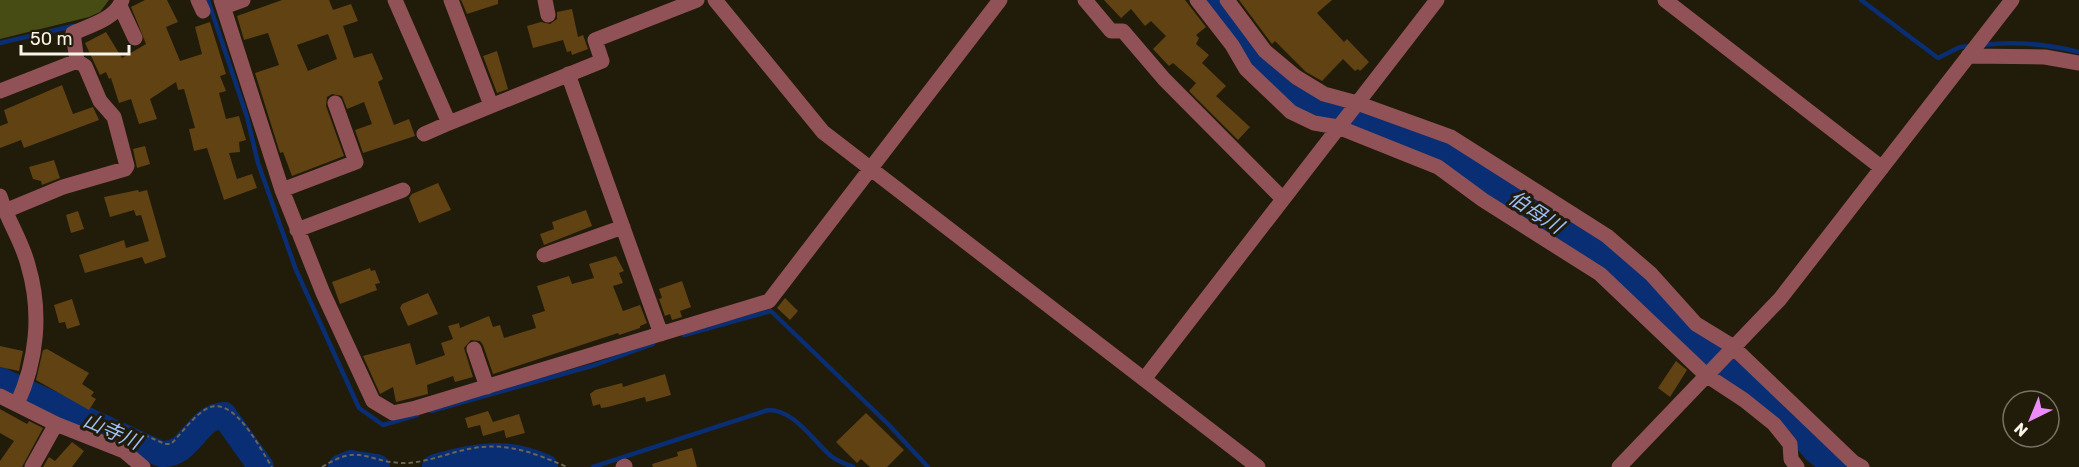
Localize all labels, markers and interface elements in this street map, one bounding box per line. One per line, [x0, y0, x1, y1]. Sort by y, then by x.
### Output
scale bar [21, 18, 129, 56]
text: 50 m [30, 28, 73, 50]
water label: 伯母川 [1504, 186, 1569, 239]
north arrow [2001, 389, 2061, 449]
water label: 山寺川 [80, 408, 146, 455]
text: N [2010, 419, 2032, 440]

